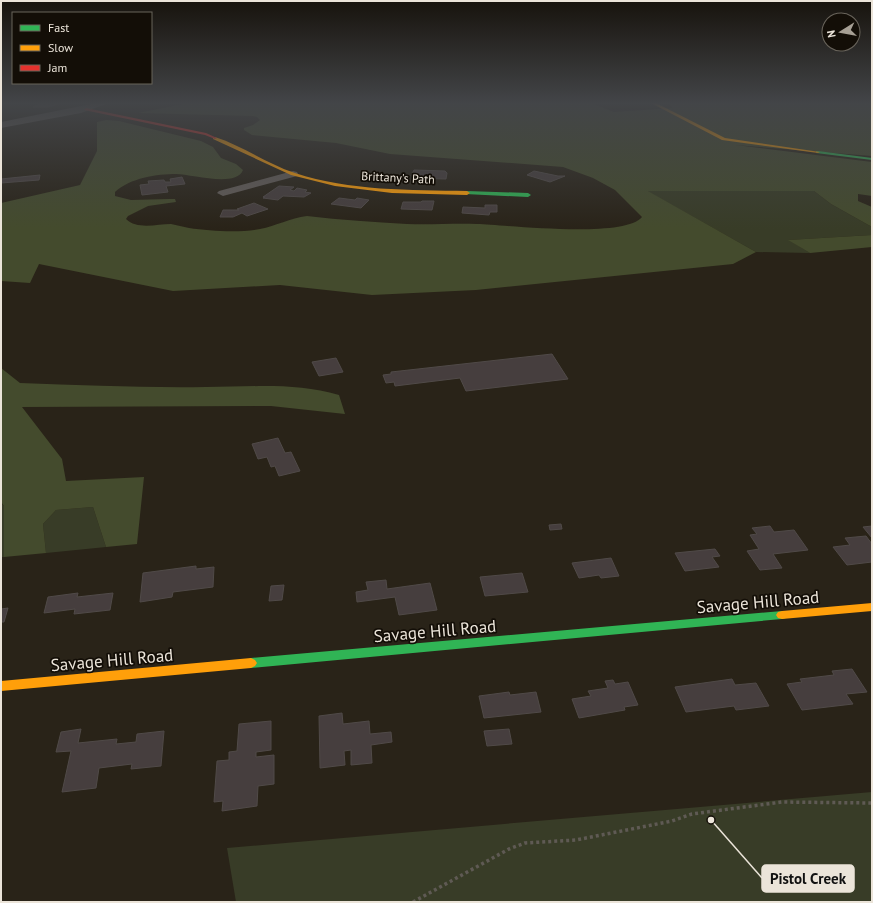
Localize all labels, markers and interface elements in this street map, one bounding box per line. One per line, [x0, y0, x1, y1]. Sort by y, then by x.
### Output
legend [12, 12, 152, 84]
north arrow [821, 12, 861, 52]
text: Fast [48, 20, 69, 35]
text: N [824, 29, 839, 39]
text: Slow [48, 40, 73, 55]
text: Jam [47, 60, 67, 75]
street label: Brittany's Path [361, 168, 435, 187]
street label: Savage Hill Road [696, 586, 820, 618]
street label: Savage Hill Road [373, 615, 497, 647]
street label: Savage Hill Road [50, 644, 174, 676]
callout: Pistol Creek [762, 865, 854, 892]
text: Pistol Creek [770, 869, 847, 888]

